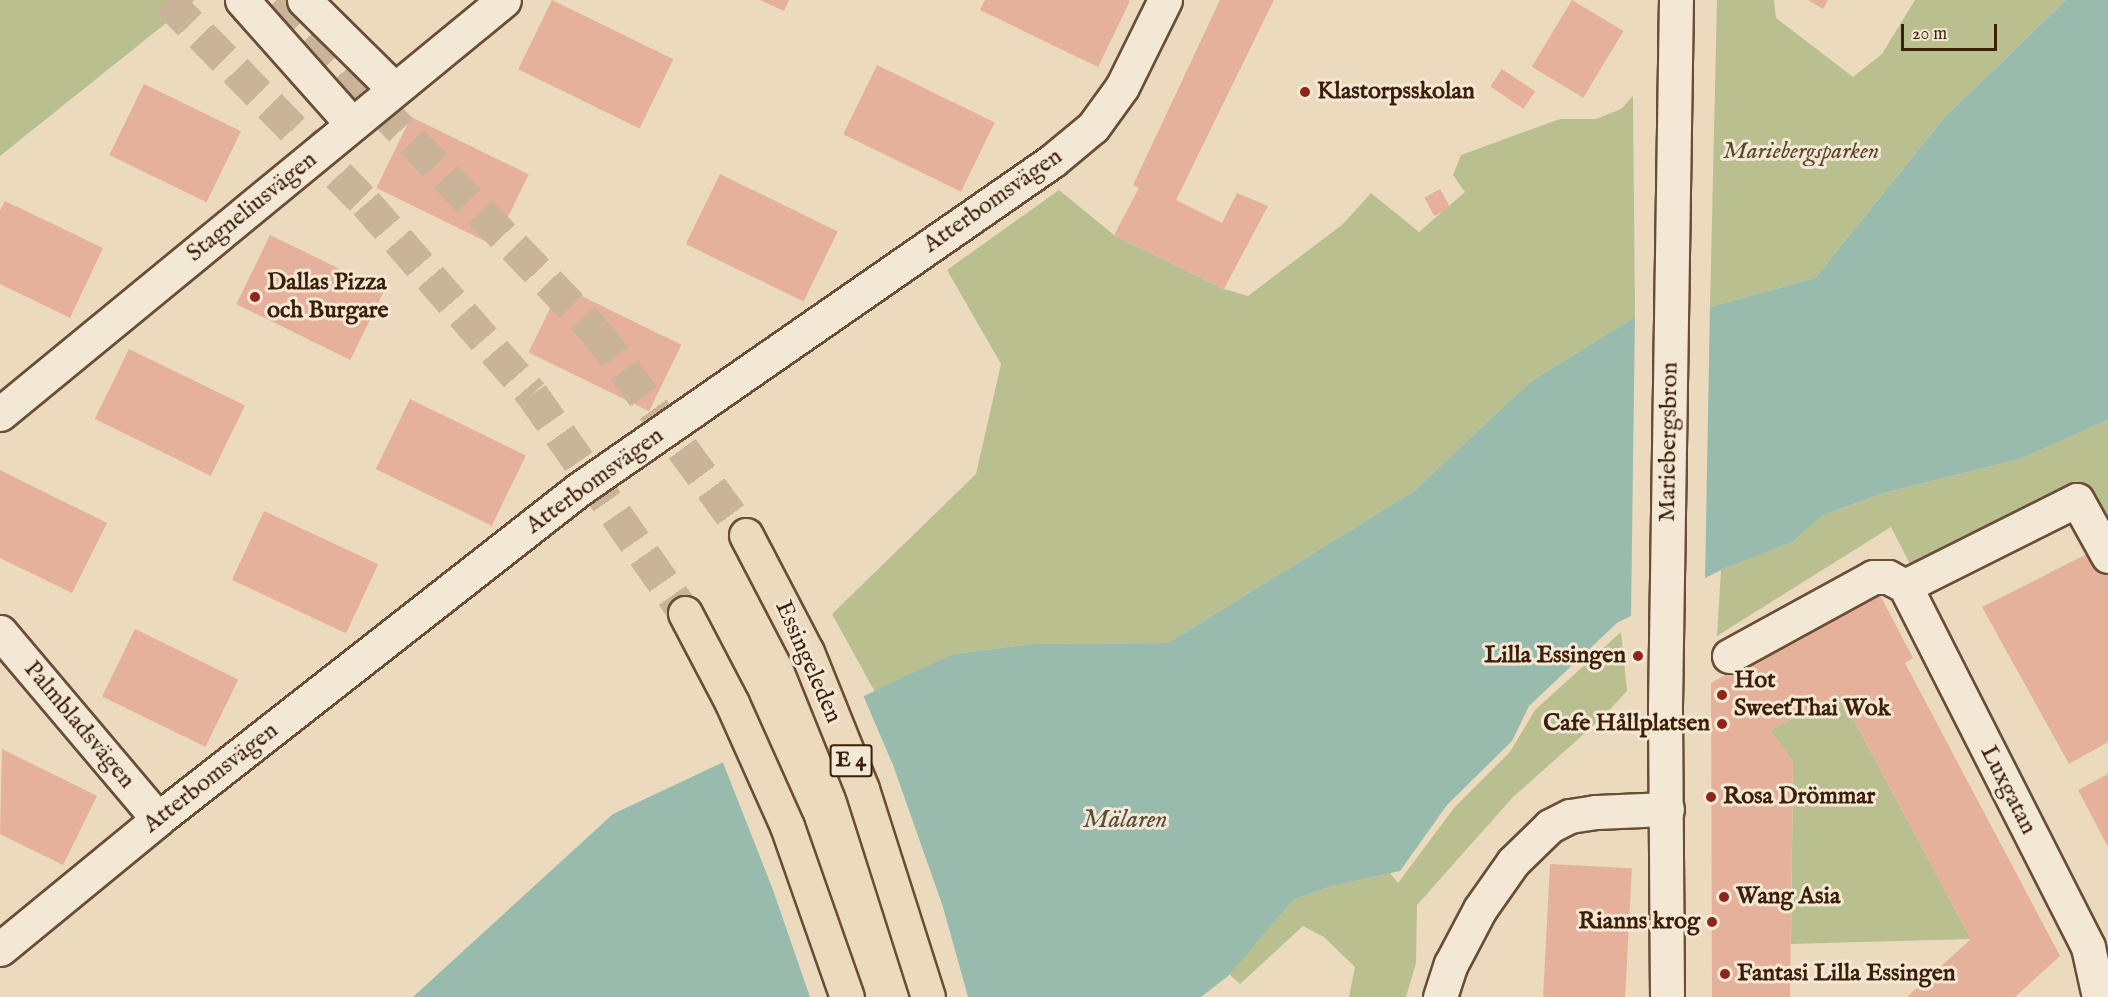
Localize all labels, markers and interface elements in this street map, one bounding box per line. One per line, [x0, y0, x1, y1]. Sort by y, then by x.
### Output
scale bar [1904, 12, 2000, 50]
text: 20 m [1912, 23, 1947, 46]
place label: Klastorpsskolan [1317, 78, 1475, 106]
marker: Klastorpsskolan [1298, 85, 1312, 99]
park label: Mariebergsparken [1723, 138, 1879, 166]
street label: Atterbomsvägen [918, 142, 1068, 260]
street label: Stagneliusvägen [181, 146, 323, 268]
place label: Dallas Pizza och Burgare [267, 269, 389, 325]
marker: Dallas Pizza och Burgare [248, 290, 262, 304]
street label: Mariebergsbron [1653, 362, 1685, 522]
street label: Atterbomsvägen [521, 421, 669, 541]
street label: Essingeleden [768, 596, 848, 728]
place label: Lilla Essingen [1484, 642, 1626, 670]
marker: Lilla Essingen [1631, 649, 1645, 663]
street label: Palmbladsvägen [17, 655, 141, 795]
place label: Hot SweetThai Wok [1734, 667, 1890, 723]
marker: Hot SweetThai Wok [1715, 688, 1729, 702]
place label: Cafe Hållplatsen [1543, 710, 1710, 738]
street label: Atterbomsvägen [138, 716, 284, 840]
marker: Cafe Hållplatsen [1715, 717, 1729, 731]
street label: Luxgatan [1973, 741, 2043, 839]
road number: E 4 [828, 742, 874, 780]
place label: Rosa Drömmar [1723, 783, 1875, 811]
marker: Rosa Drömmar [1704, 790, 1718, 804]
water label: Mälaren [1083, 804, 1167, 836]
place label: Wang Asia [1736, 883, 1840, 911]
marker: Wang Asia [1717, 890, 1731, 904]
place label: Rianns krog [1578, 908, 1700, 936]
marker: Rianns krog [1705, 915, 1719, 929]
place label: Fantasi Lilla Essingen [1737, 960, 1955, 988]
marker: Fantasi Lilla Essingen [1718, 967, 1732, 981]

